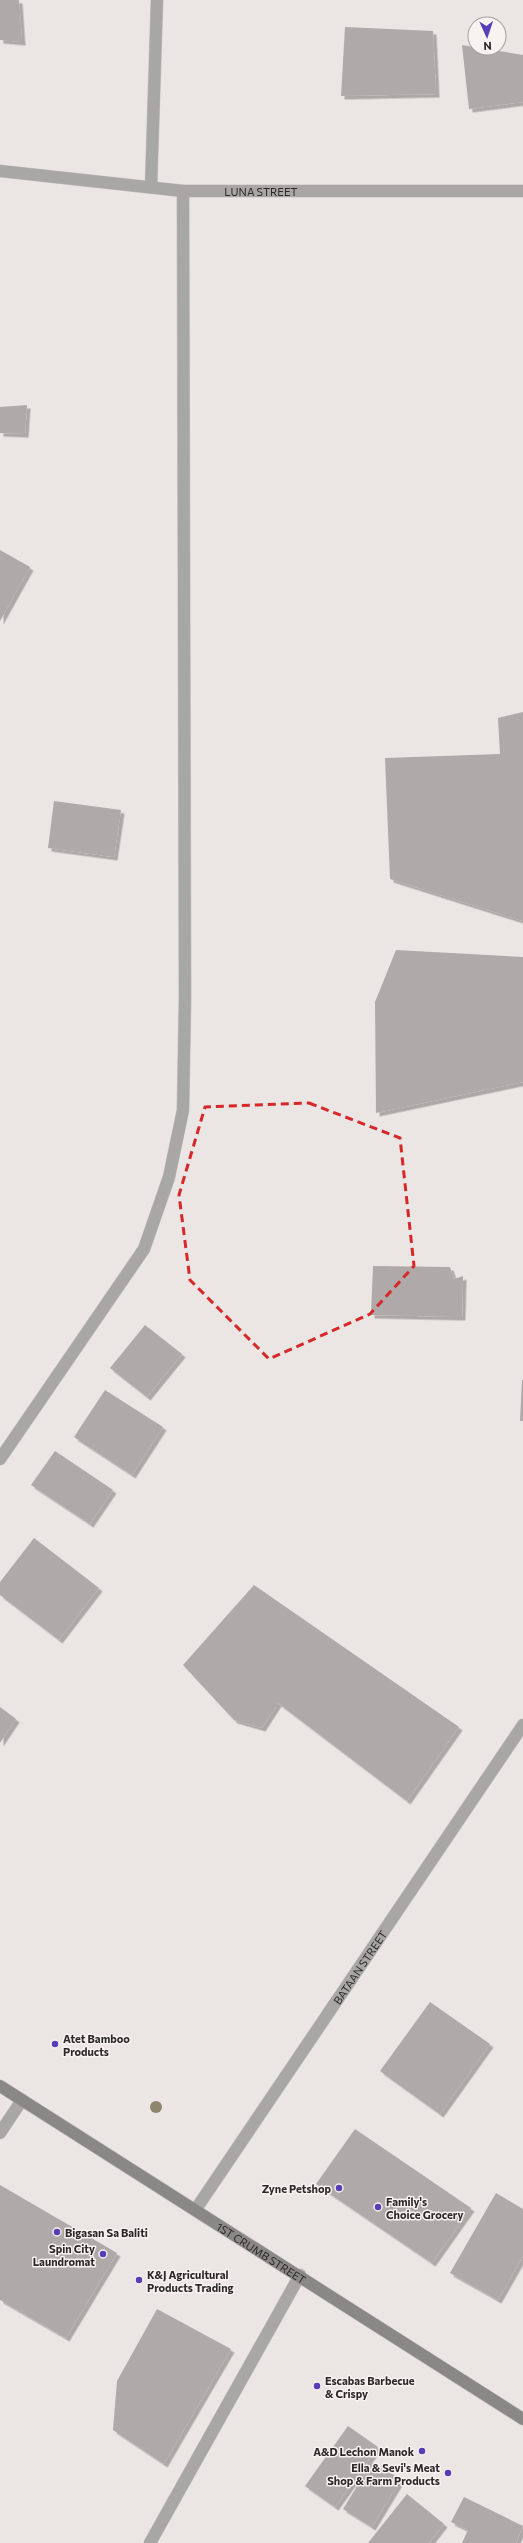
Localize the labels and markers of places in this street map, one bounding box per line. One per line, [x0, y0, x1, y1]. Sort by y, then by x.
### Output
place label: Atet Bamboo Products [63, 2032, 130, 2058]
marker: Atet Bamboo Products [50, 2039, 60, 2049]
place label: Zyne Petshop [262, 2182, 331, 2195]
marker: Zyne Petshop [334, 2183, 344, 2193]
place label: Family's Choice Grocery [386, 2195, 463, 2221]
marker: Family's Choice Grocery [373, 2202, 383, 2212]
place label: Bigasan Sa Baliti [65, 2226, 148, 2239]
marker: Bigasan Sa Baliti [52, 2227, 62, 2237]
place label: Spin City Laundromat [33, 2242, 95, 2268]
marker: Spin City Laundromat [98, 2249, 108, 2259]
place label: K&J Agricultural Products Trading [147, 2268, 234, 2294]
marker: K&J Agricultural Products Trading [134, 2275, 144, 2285]
place label: Escabas Barbecue & Crispy [325, 2374, 415, 2400]
marker: Escabas Barbecue & Crispy [312, 2381, 322, 2391]
place label: A&D Lechon Manok [313, 2445, 415, 2458]
marker: A&D Lechon Manok [417, 2446, 427, 2456]
place label: Ella & Sevi's Meat Shop & Farm Products [327, 2461, 440, 2487]
marker: Ella & Sevi's Meat Shop & Farm Products [443, 2468, 453, 2478]

